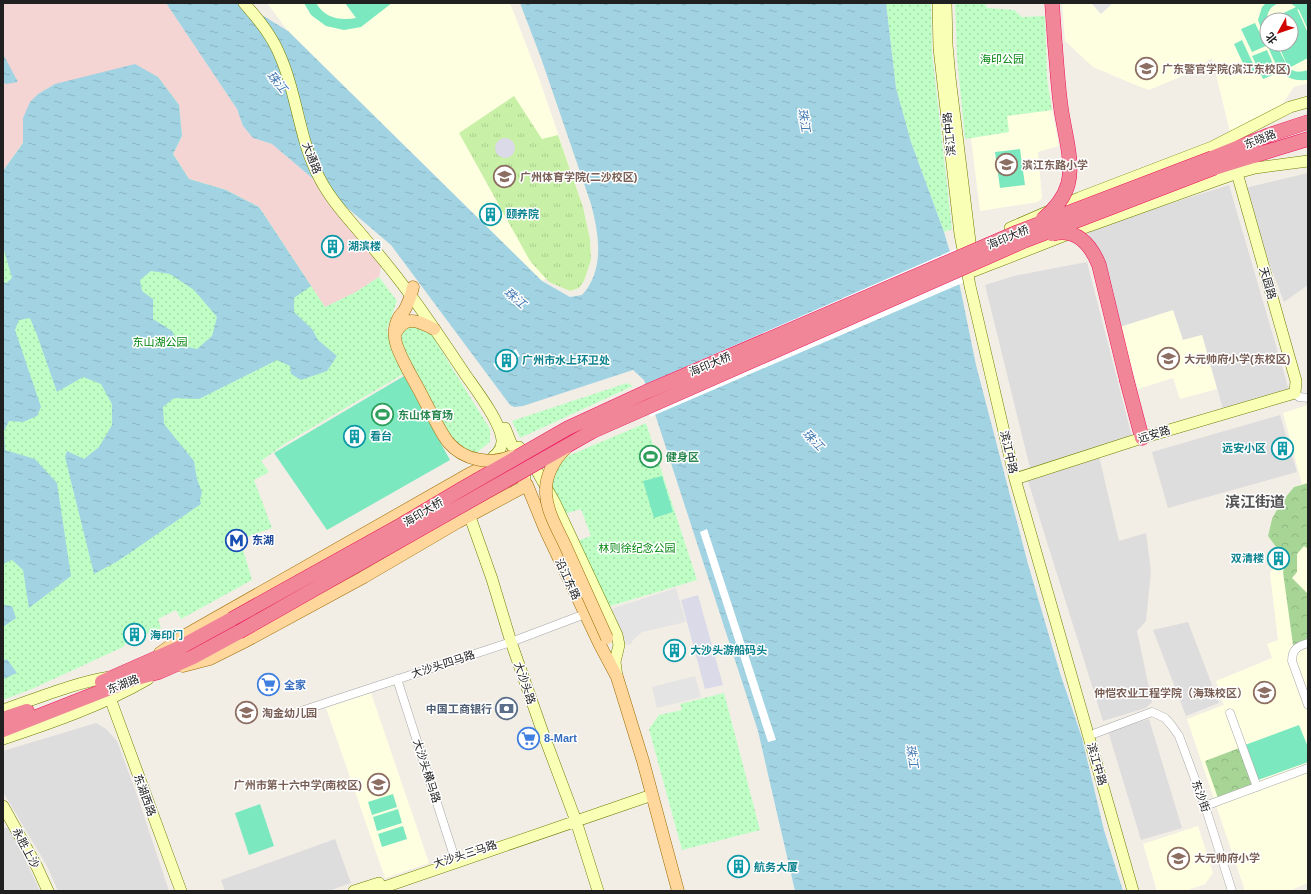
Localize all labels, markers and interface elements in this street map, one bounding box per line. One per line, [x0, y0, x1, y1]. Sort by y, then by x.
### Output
north arrow [1259, 12, 1299, 52]
text: 北 [1263, 30, 1279, 46]
park label: 海印公园 [980, 53, 1024, 65]
school or university icon: 广东警官学院(滨江东校区) [1134, 56, 1160, 82]
place label: 广东警官学院(滨江东校区) [1162, 63, 1291, 75]
water label: 珠江 [264, 68, 291, 97]
water label: 珠江 [795, 107, 813, 135]
street label: 滨江中路 [941, 111, 957, 157]
street label: 东晓路 [1242, 127, 1278, 151]
street label: 大通路 [300, 140, 324, 176]
school or university icon: 滨江东路小学 [994, 152, 1020, 178]
place label: 滨江东路小学 [1022, 159, 1088, 171]
school or university icon: 广州体育学院(二沙校区) [492, 164, 518, 190]
place label: 广州体育学院(二沙校区) [520, 171, 638, 183]
building icon: 颐养院 [477, 201, 503, 227]
place label: 颐养院 [506, 208, 539, 220]
street label: 海印大桥 [985, 223, 1031, 251]
building icon: 湖滨楼 [319, 233, 345, 259]
place label: 湖滨楼 [348, 240, 381, 252]
street label: 天园路 [1258, 265, 1278, 301]
water label: 珠江 [501, 285, 530, 312]
park label: 东山湖公园 [133, 336, 188, 348]
school or university icon: 大元帅府小学(东校区) [1156, 346, 1182, 372]
building icon: 广州市水上环卫处 [494, 347, 520, 373]
street label: 海印大桥 [687, 350, 733, 378]
place label: 大元帅府小学(东校区) [1184, 353, 1291, 365]
place label: 广州市水上环卫处 [522, 354, 610, 366]
sports icon: 东山体育场 [369, 402, 395, 428]
place label: 东山体育场 [398, 409, 453, 421]
building icon: 看台 [342, 423, 368, 449]
street label: 远安路 [1136, 423, 1172, 445]
water label: 珠江 [800, 427, 828, 455]
street label: 滨江中路 [998, 429, 1020, 475]
place label: 看台 [370, 430, 392, 442]
building icon: 远安小区 [1269, 435, 1295, 461]
place label: 远安小区 [1222, 442, 1266, 454]
sports icon: 健身区 [638, 444, 664, 470]
place label: 健身区 [666, 451, 699, 463]
district label: 滨江街道 [1225, 493, 1285, 510]
street label: 海印大桥 [401, 496, 445, 528]
metro station icon: 东湖 [224, 527, 250, 553]
place label: 东湖 [252, 534, 274, 546]
park label: 林则徐纪念公园 [599, 542, 676, 554]
building icon: 双清楼 [1266, 545, 1292, 571]
place label: 双清楼 [1231, 552, 1264, 564]
street label: 沿江东路 [553, 557, 583, 601]
building icon: 海印门 [121, 622, 147, 648]
place label: 海印门 [150, 629, 183, 641]
building icon: 大沙头游船码头 [661, 637, 687, 663]
place label: 大沙头游船码头 [690, 644, 767, 656]
street label: 大沙头四马路 [410, 648, 476, 680]
street label: 大沙头路 [512, 660, 538, 706]
street label: 东湖路 [105, 672, 141, 696]
supermarket icon: 全家 [255, 672, 281, 698]
place label: 全家 [284, 679, 306, 691]
school or university icon: 仲恺农业工程学院（海珠校区） [1251, 680, 1277, 706]
place label: 仲恺农业工程学院（海珠校区） [1094, 687, 1248, 699]
bank icon: 中国工商银行 [494, 696, 520, 722]
school or university icon: 淘金幼儿园 [234, 700, 260, 726]
place label: 中国工商银行 [426, 703, 492, 715]
place label: 淘金幼儿园 [262, 707, 317, 719]
supermarket icon: 8-Mart [516, 725, 542, 751]
place label: 8-Mart [544, 732, 577, 744]
street label: 大沙头横马路 [411, 738, 443, 804]
street label: 滨江中路 [1085, 741, 1109, 787]
water label: 珠江 [903, 743, 921, 771]
street label: 东湖西路 [132, 772, 158, 818]
school or university icon: 广州市第十六中学(南校区) [365, 772, 391, 798]
street label: 东沙街 [1190, 778, 1212, 814]
place label: 广州市第十六中学(南校区) [234, 779, 362, 791]
street label: 永胜上沙 [10, 826, 42, 870]
street label: 大沙头三马路 [432, 838, 498, 870]
school or university icon: 大元帅府小学 [1165, 845, 1191, 871]
place label: 大元帅府小学 [1194, 852, 1260, 864]
building icon: 航务大厦 [726, 854, 752, 880]
place label: 航务大厦 [754, 861, 798, 873]

